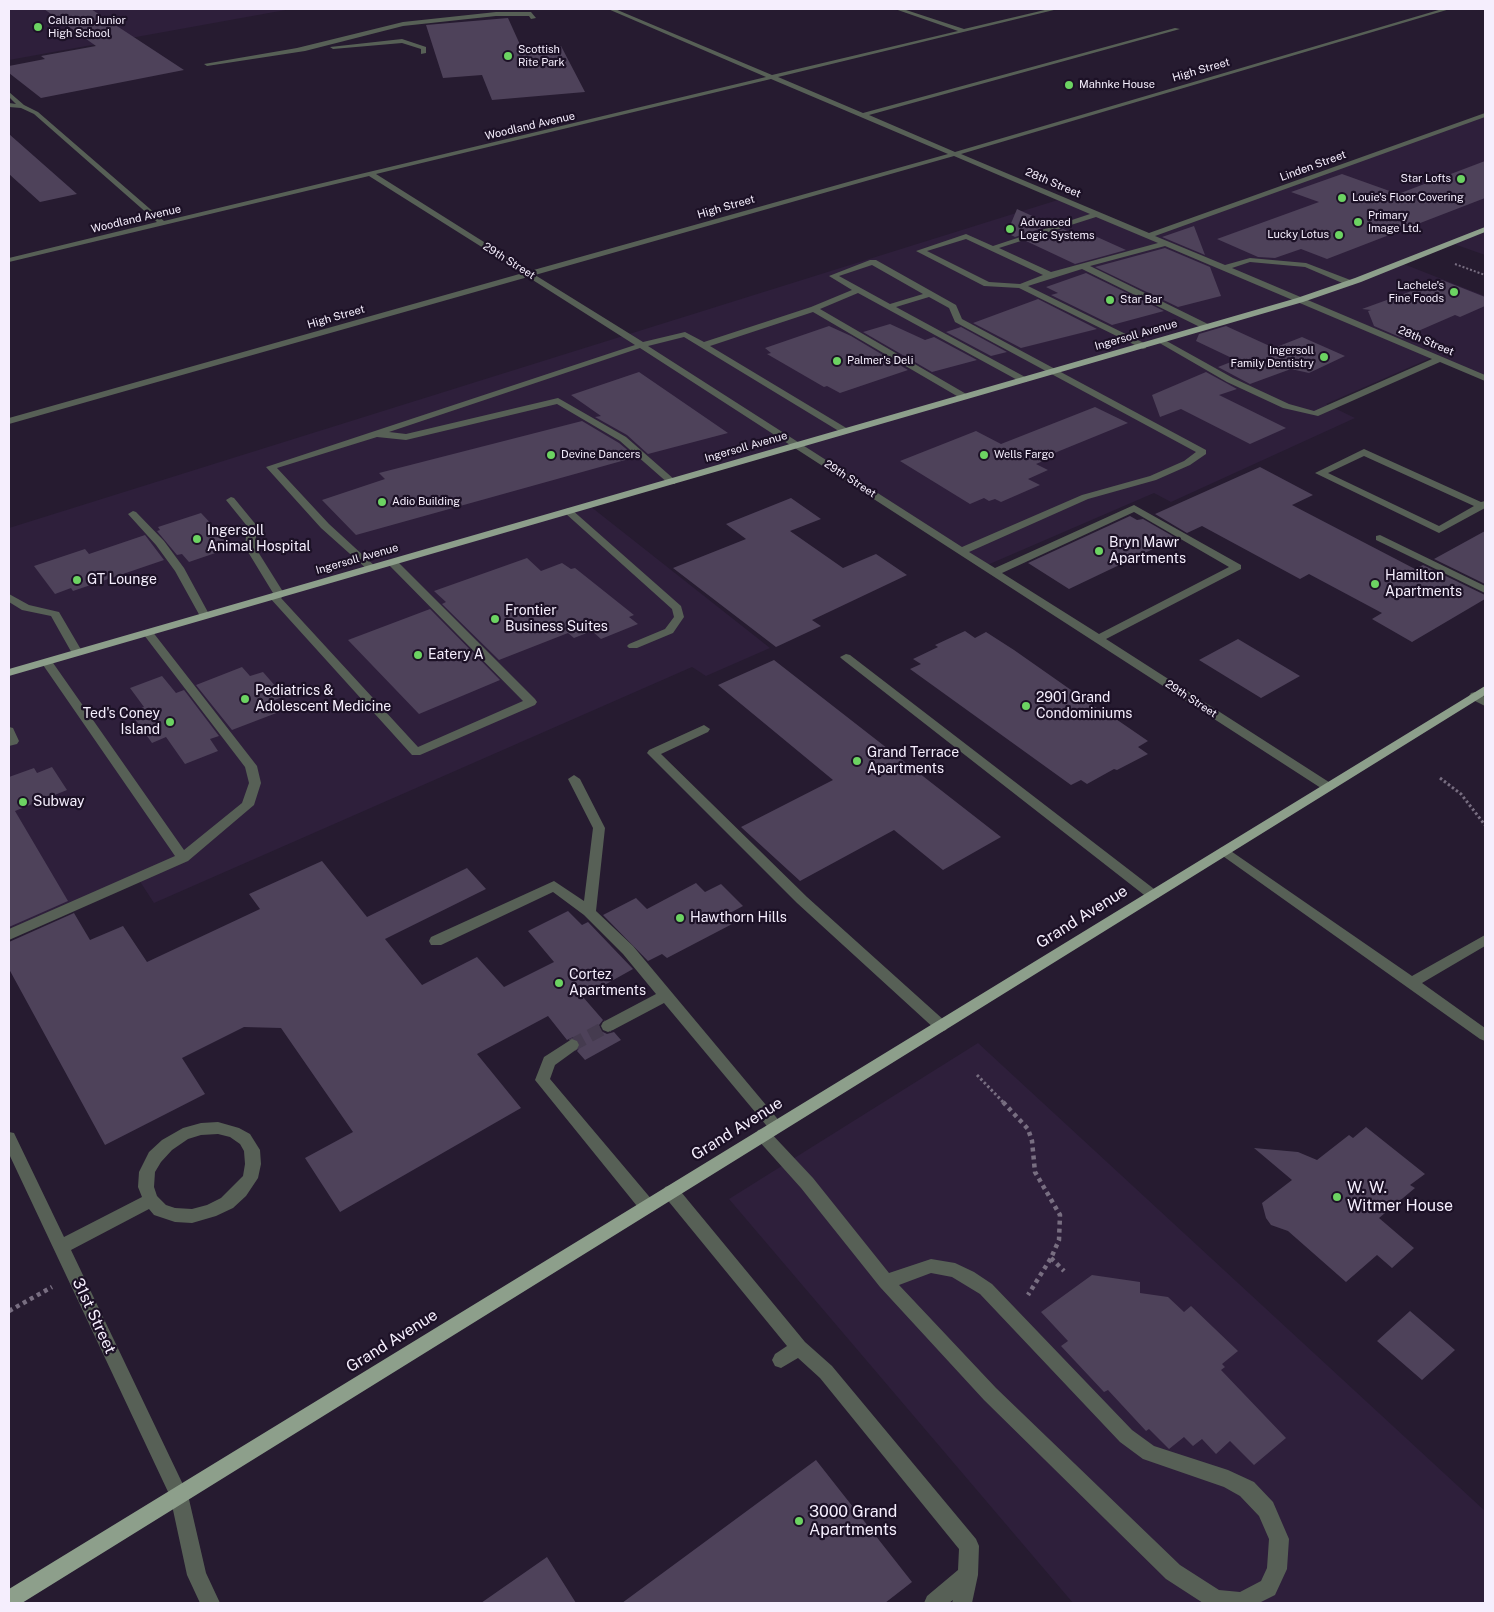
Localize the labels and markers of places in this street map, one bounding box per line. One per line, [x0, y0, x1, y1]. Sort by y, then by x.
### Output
place label: Callanan Junior High School [48, 14, 126, 40]
marker: Callanan Junior High School [32, 21, 44, 33]
place label: Scottish Rite Park [518, 43, 565, 69]
marker: Scottish Rite Park [502, 50, 514, 62]
place label: Mahnke House [1079, 78, 1155, 92]
marker: Mahnke House [1063, 79, 1075, 91]
place label: Star Lofts [1401, 172, 1451, 186]
marker: Star Lofts [1455, 173, 1467, 185]
place label: Louie's Floor Covering [1352, 191, 1464, 205]
marker: Louie's Floor Covering [1336, 192, 1348, 204]
place label: Primary Image Ltd. [1368, 209, 1421, 235]
place label: Advanced Logic Systems [1020, 216, 1095, 242]
marker: Primary Image Ltd. [1352, 216, 1364, 228]
marker: Advanced Logic Systems [1004, 223, 1016, 235]
place label: Lucky Lotus [1267, 228, 1329, 242]
marker: Lucky Lotus [1333, 229, 1345, 241]
place label: Lachele's Fine Foods [1388, 279, 1444, 305]
marker: Lachele's Fine Foods [1448, 286, 1460, 298]
place label: Star Bar [1120, 293, 1162, 307]
marker: Star Bar [1104, 294, 1116, 306]
place label: Ingersoll Family Dentistry [1230, 344, 1314, 370]
marker: Ingersoll Family Dentistry [1318, 351, 1330, 363]
place label: Palmer's Deli [847, 354, 913, 368]
marker: Palmer's Deli [831, 355, 843, 367]
place label: Devine Dancers [561, 448, 640, 462]
place label: Wells Fargo [994, 448, 1054, 462]
marker: Devine Dancers [545, 449, 557, 461]
marker: Wells Fargo [978, 449, 990, 461]
place label: Adio Building [392, 495, 460, 509]
marker: Adio Building [376, 496, 388, 508]
place label: Ingersoll Animal Hospital [207, 523, 311, 556]
marker: Ingersoll Animal Hospital [191, 533, 203, 545]
place label: Bryn Mawr Apartments [1109, 535, 1186, 568]
marker: Bryn Mawr Apartments [1093, 545, 1105, 557]
place label: Hamilton Apartments [1385, 568, 1462, 600]
place label: GT Lounge [87, 572, 157, 588]
marker: GT Lounge [71, 574, 83, 586]
marker: Hamilton Apartments [1369, 578, 1381, 590]
place label: Frontier Business Suites [505, 603, 608, 636]
marker: Frontier Business Suites [489, 613, 501, 625]
place label: Eatery A [428, 647, 484, 663]
marker: Eatery A [412, 649, 424, 661]
place label: Pediatrics & Adolescent Medicine [255, 683, 391, 716]
place label: 2901 Grand Condominiums [1036, 690, 1132, 722]
marker: Pediatrics & Adolescent Medicine [239, 693, 251, 705]
marker: 2901 Grand Condominiums [1020, 700, 1032, 712]
place label: Ted's Coney Island [83, 706, 160, 739]
marker: Ted's Coney Island [164, 716, 176, 728]
place label: Grand Terrace Apartments [867, 745, 959, 778]
marker: Grand Terrace Apartments [851, 755, 863, 767]
place label: Subway [33, 794, 85, 810]
marker: Subway [17, 796, 29, 808]
place label: Hawthorn Hills [690, 910, 787, 926]
marker: Hawthorn Hills [674, 912, 686, 924]
place label: Cortez Apartments [569, 967, 646, 1000]
marker: Cortez Apartments [553, 977, 565, 989]
place label: W. W. Witmer House [1347, 1178, 1453, 1216]
marker: W. W. Witmer House [1331, 1191, 1343, 1203]
place label: 3000 Grand Apartments [809, 1502, 897, 1540]
marker: 3000 Grand Apartments [793, 1515, 805, 1527]

